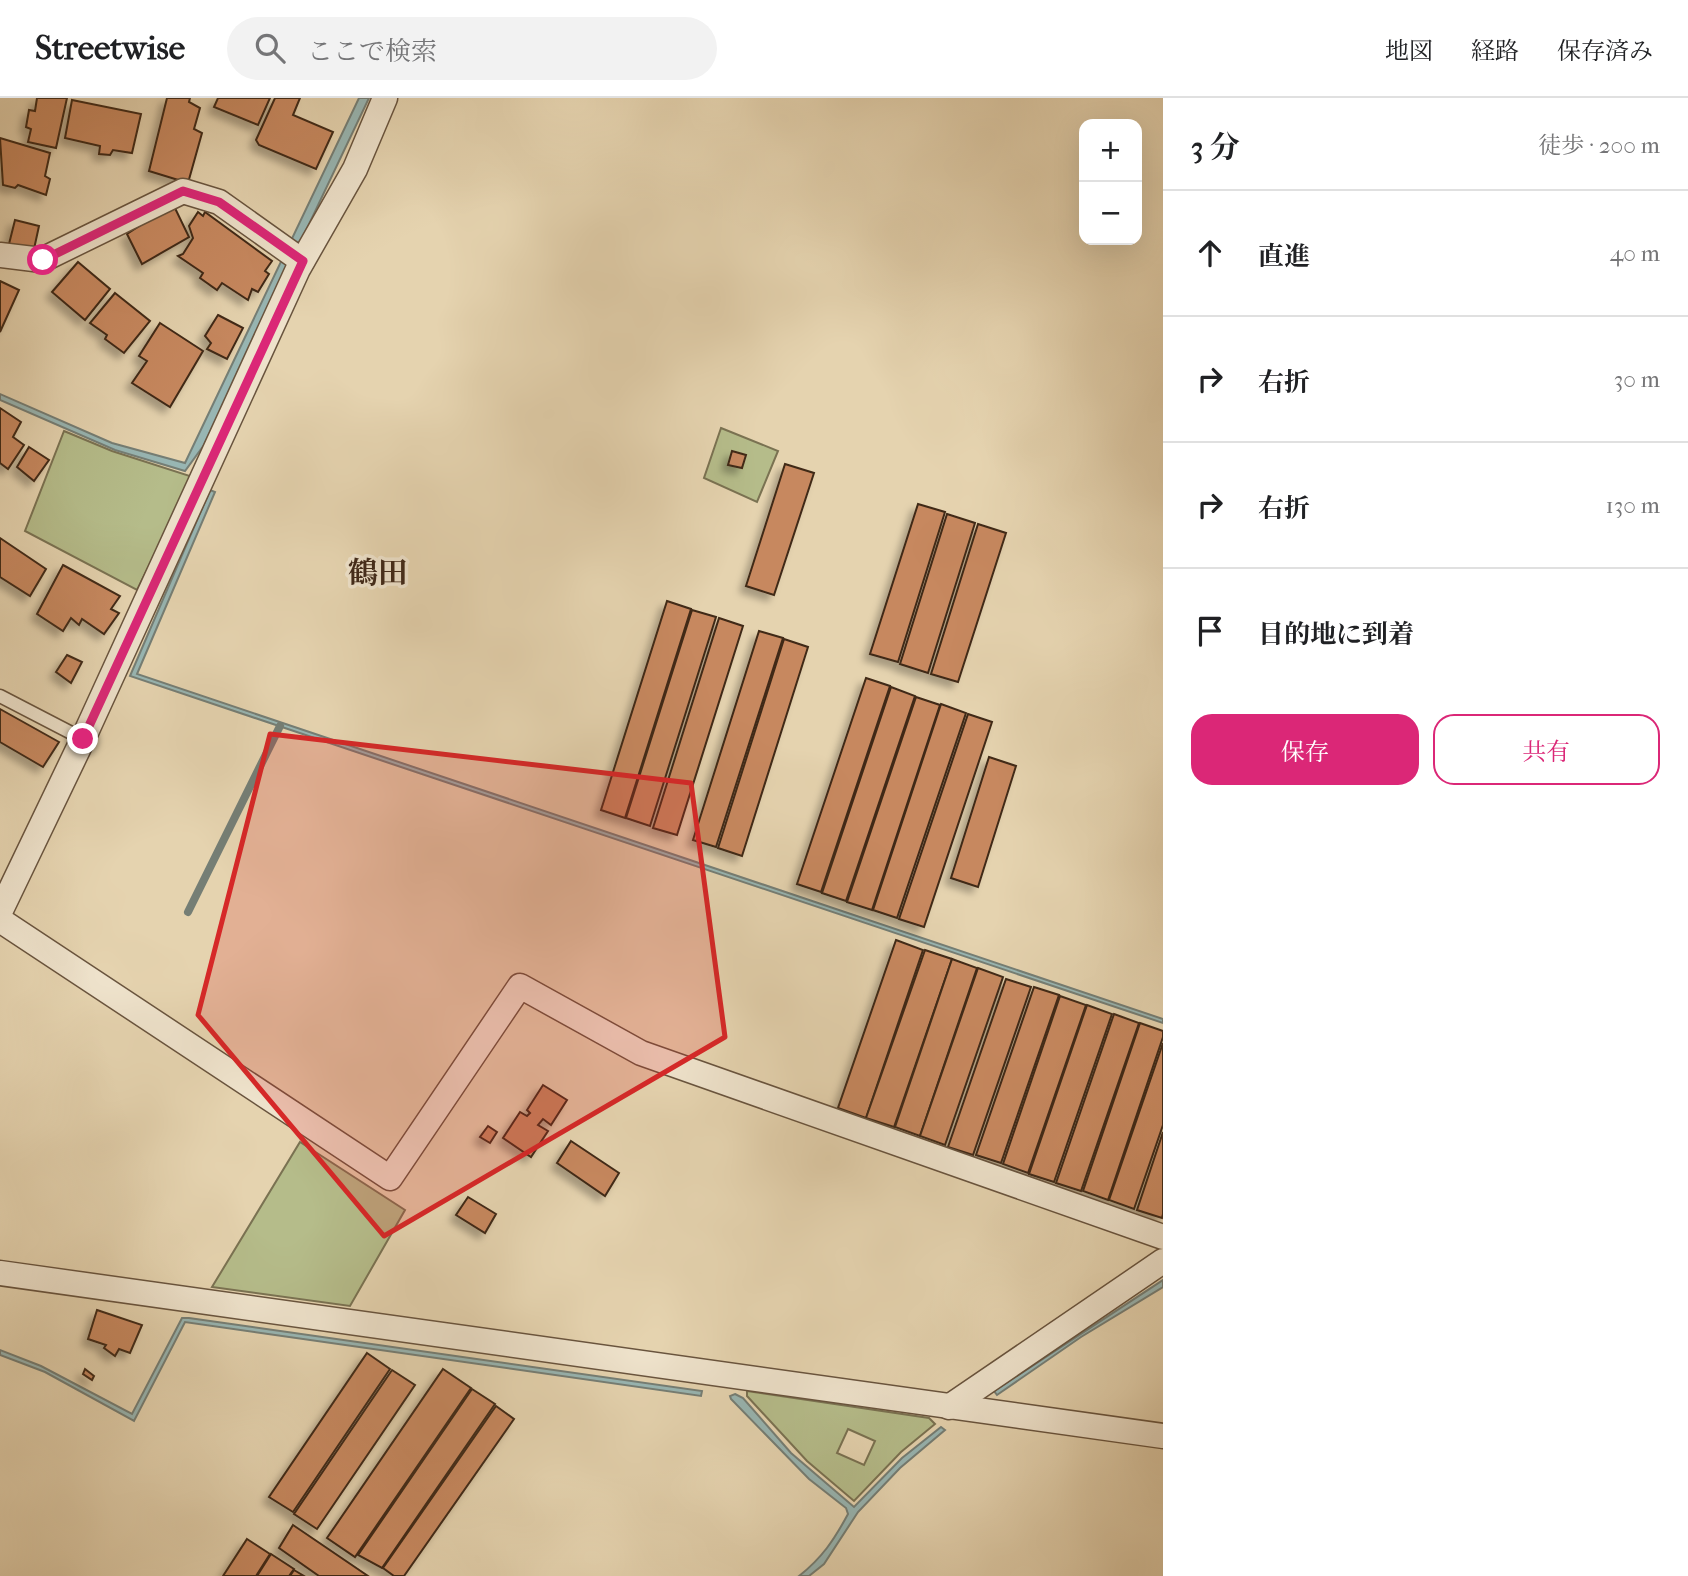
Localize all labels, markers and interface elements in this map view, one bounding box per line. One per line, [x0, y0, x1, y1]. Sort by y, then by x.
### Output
search box [227, 17, 717, 80]
text: Streetwise [35, 29, 185, 68]
icon: search [251, 29, 289, 67]
text: ここで検索 [307, 36, 437, 67]
text: 地図 [1385, 37, 1433, 65]
text: 経路 [1471, 37, 1519, 65]
text: 保存済み [1557, 37, 1653, 65]
map controls [1079, 119, 1142, 245]
button: + [1079, 119, 1142, 182]
text: 3 分 [1191, 130, 1240, 165]
text: 徒歩 · 200 m [1538, 132, 1660, 159]
button: − [1079, 182, 1142, 245]
icon: ahead [1191, 234, 1229, 272]
text: 40 m [1610, 240, 1660, 267]
text: 直進 [1258, 241, 1310, 272]
route start [27, 244, 58, 275]
icon: right [1191, 360, 1229, 398]
text: 30 m [1614, 366, 1660, 393]
text: 右折 [1258, 367, 1310, 398]
icon: right [1191, 486, 1229, 524]
text: 130 m [1606, 492, 1660, 519]
text: 右折 [1258, 493, 1310, 524]
district label: 鶴田 [348, 556, 408, 591]
icon: arrive [1191, 612, 1229, 650]
text: 目的地に到着 [1258, 619, 1414, 650]
button: 保存 [1191, 714, 1419, 785]
button: 共有 [1433, 714, 1660, 785]
route end [67, 723, 98, 754]

